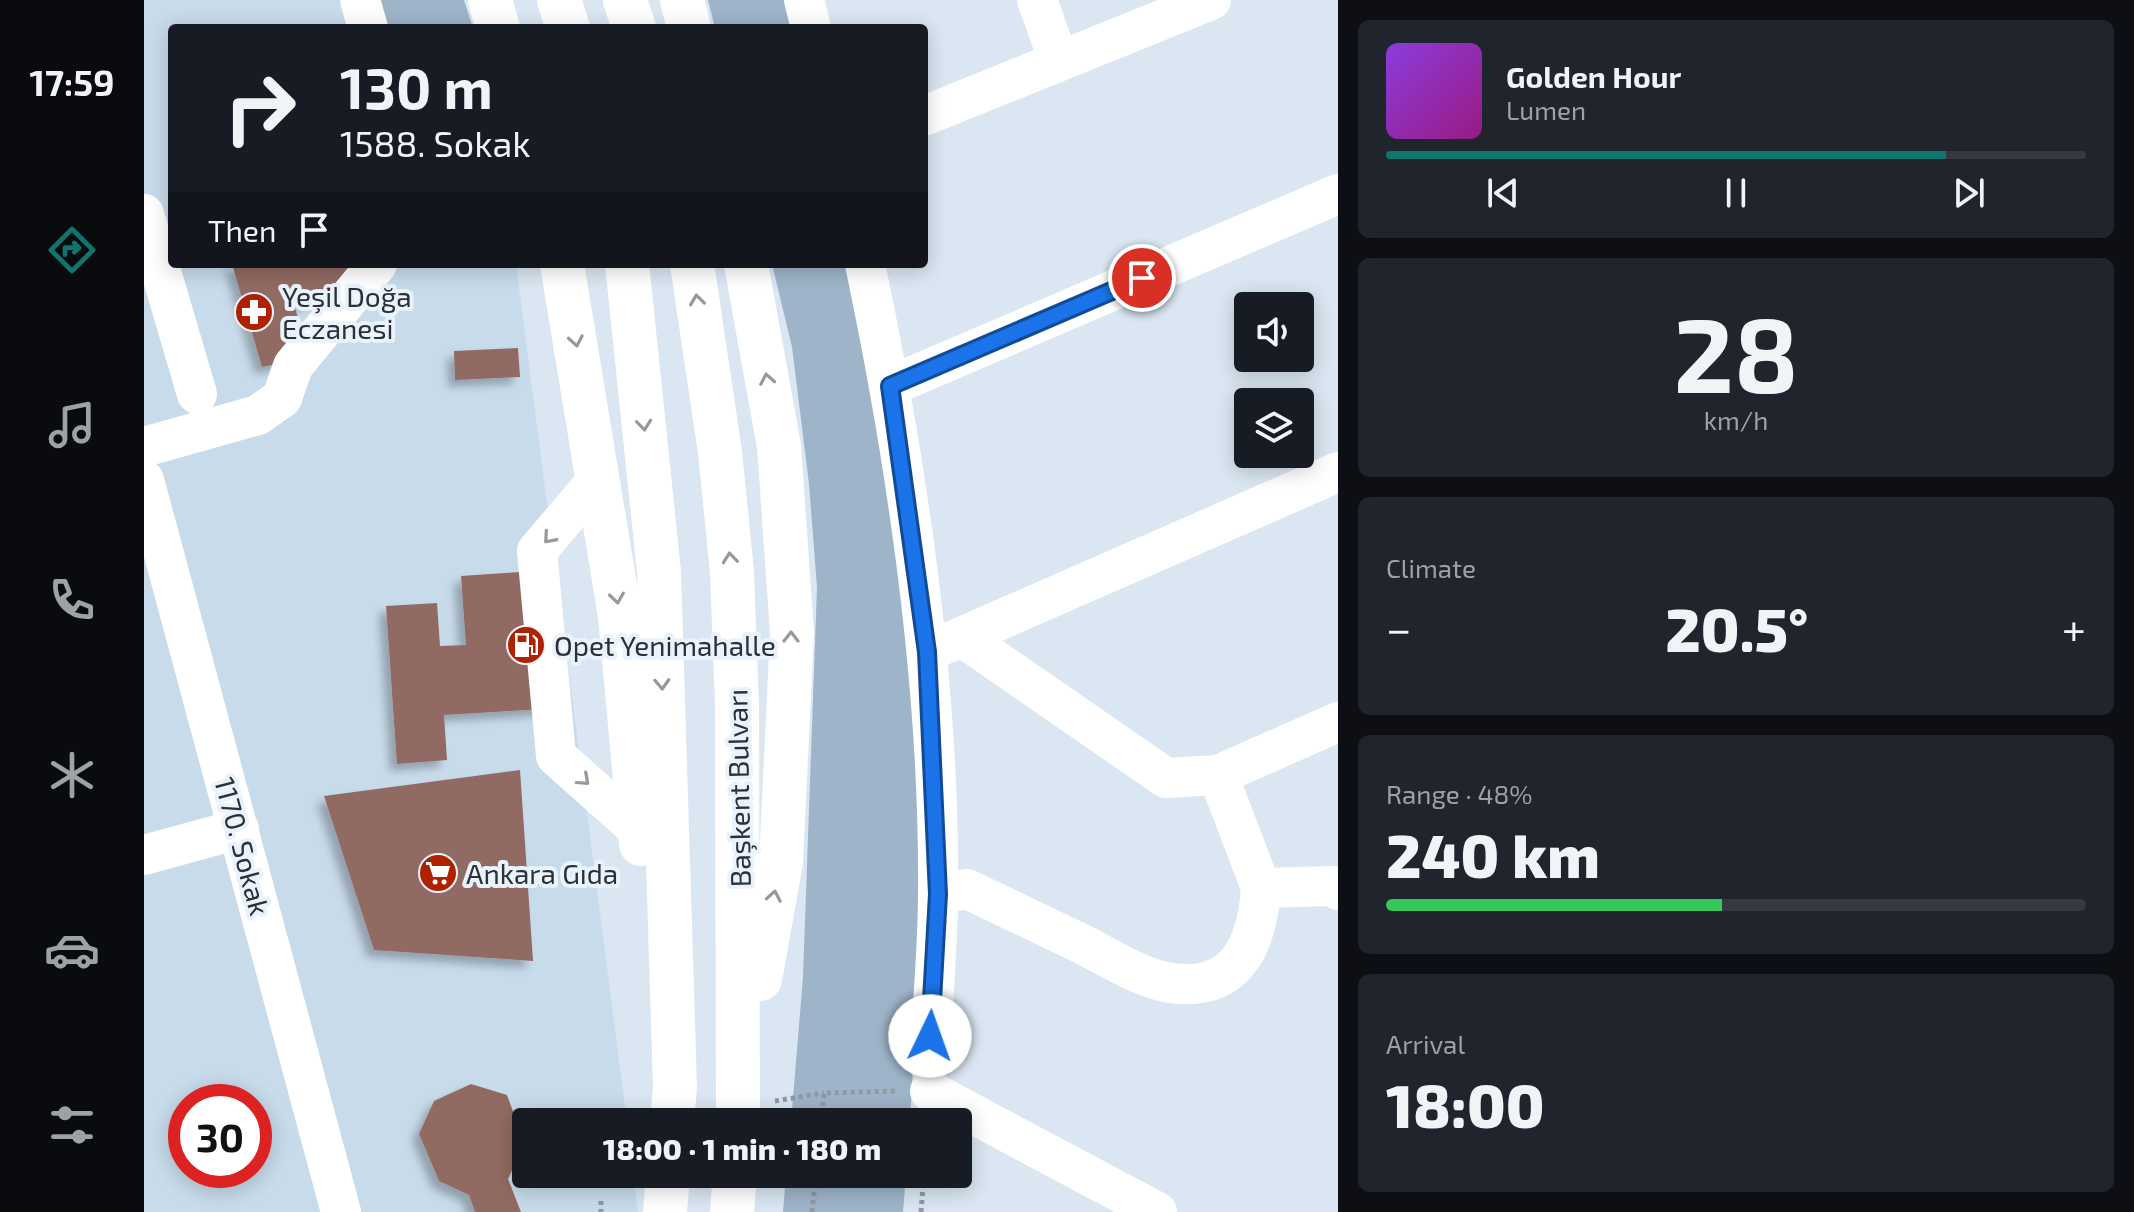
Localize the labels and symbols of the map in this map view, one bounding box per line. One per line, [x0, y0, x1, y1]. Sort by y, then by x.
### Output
pin [1108, 244, 1176, 312]
place label: Yeşil Doğa Eczanesi [282, 279, 412, 345]
pharmacy icon: Yeşil Doğa Eczanesi [233, 291, 275, 333]
one-way arrow [688, 293, 705, 306]
one-way arrow [566, 334, 583, 348]
one-way arrow [759, 372, 776, 385]
one-way arrow [635, 419, 652, 432]
one-way arrow [544, 528, 559, 543]
one-way arrow [722, 551, 739, 564]
one-way arrow [608, 591, 625, 604]
fuel station icon: Opet Yenimahalle [505, 624, 547, 666]
place label: Opet Yenimahalle [554, 628, 776, 662]
one-way arrow [782, 630, 800, 643]
one-way arrow [654, 678, 671, 691]
street label: Başkent Bulvarı [719, 689, 758, 887]
one-way arrow [574, 771, 589, 785]
street label: 1170. Sokak [208, 773, 278, 919]
supermarket icon: Ankara Gıda [417, 852, 459, 894]
place label: Ankara Gıda [466, 856, 618, 890]
one-way arrow [765, 890, 782, 903]
position arrow [888, 994, 972, 1078]
speed limit sign: 30 [168, 1084, 272, 1188]

